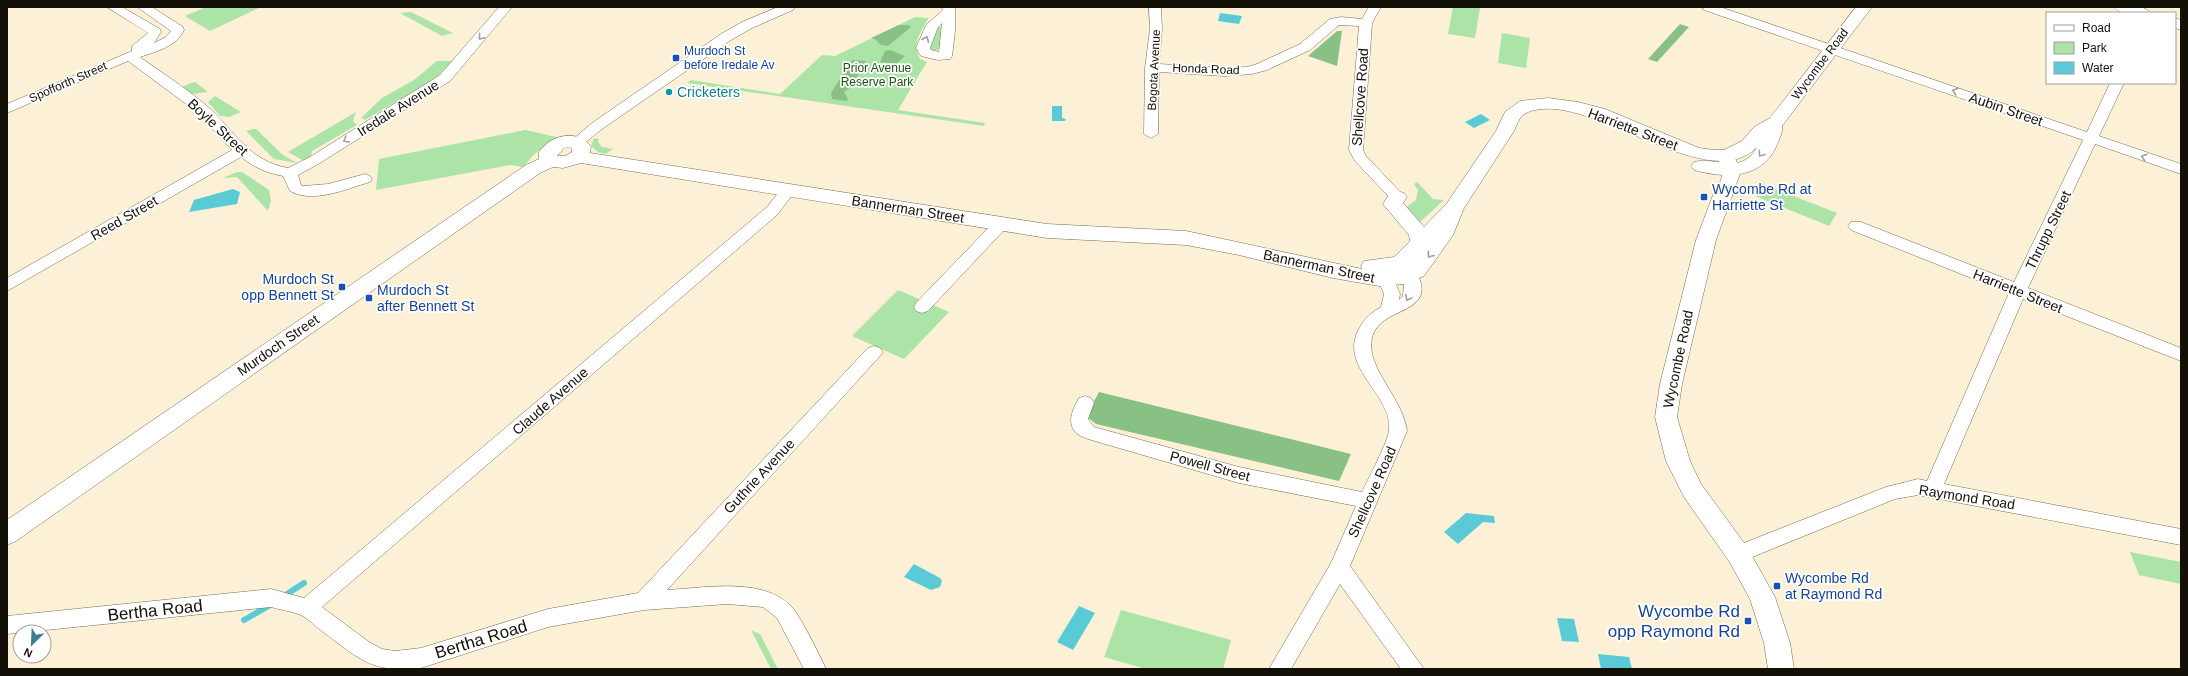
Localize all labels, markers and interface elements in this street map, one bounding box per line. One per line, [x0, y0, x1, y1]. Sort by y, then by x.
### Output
legend [2046, 12, 2176, 84]
text: Road [2082, 21, 2111, 35]
street label: Wycombe Road [1789, 26, 1851, 102]
street label: Bogota Avenue [1145, 29, 1163, 111]
one-way arrow [479, 32, 486, 40]
one-way arrow [921, 36, 929, 44]
text: Park [2082, 41, 2108, 55]
place label: Murdoch St before Iredale Av [684, 44, 775, 72]
street label: Shellcove Road [1349, 48, 1371, 146]
marker: Murdoch St before Iredale Av [671, 53, 681, 63]
street label: Spofforth Street [27, 58, 110, 105]
park label: Prior Avenue Reserve Park [841, 61, 914, 89]
street label: Honda Road [1172, 61, 1240, 77]
text: Water [2082, 61, 2114, 75]
street label: Iredale Avenue [354, 76, 442, 139]
place label: Cricketers [677, 84, 740, 100]
marker: Cricketers [664, 87, 674, 97]
one-way arrow [1952, 88, 1959, 96]
street label: Aubin Street [1967, 89, 2045, 129]
street label: Boyle Street [185, 95, 251, 159]
street label: Harriette Street [1586, 105, 1680, 154]
one-way arrow [343, 135, 350, 143]
one-way arrow [1759, 150, 1766, 157]
one-way arrow [2141, 153, 2148, 161]
place label: Wycombe Rd at Harriette St [1712, 181, 1812, 213]
street label: Thrupp Street [2022, 188, 2074, 272]
street label: Reed Street [88, 192, 160, 244]
street label: Bannerman Street [851, 192, 965, 226]
marker: Wycombe Rd at Harriette St [1699, 192, 1709, 202]
street label: Bannerman Street [1262, 246, 1376, 286]
one-way arrow [1428, 250, 1435, 257]
street label: Harriette Street [1971, 266, 2065, 316]
place label: Murdoch St opp Bennett St [241, 271, 334, 303]
marker: Murdoch St opp Bennett St [337, 282, 347, 292]
place label: Murdoch St after Bennett St [377, 282, 474, 314]
marker: Murdoch St after Bennett St [364, 293, 374, 303]
one-way arrow [1405, 294, 1413, 301]
street label: Wycombe Road [1660, 309, 1696, 409]
street label: Murdoch Street [234, 311, 322, 379]
street label: Claude Avenue [509, 364, 591, 438]
street label: Guthrie Avenue [720, 435, 798, 517]
street label: Shellcove Road [1345, 444, 1399, 540]
street label: Powell Street [1168, 448, 1252, 484]
street label: Raymond Road [1918, 481, 2016, 513]
place label: Wycombe Rd at Raymond Rd [1785, 570, 1882, 602]
marker: Wycombe Rd at Raymond Rd [1772, 581, 1782, 591]
street label: Bertha Road [107, 596, 204, 625]
place label: Wycombe Rd opp Raymond Rd [1608, 602, 1740, 641]
street label: Bertha Road [433, 616, 530, 663]
marker: Wycombe Rd opp Raymond Rd [1743, 616, 1753, 626]
north arrow [12, 624, 52, 664]
text: N [22, 646, 34, 660]

